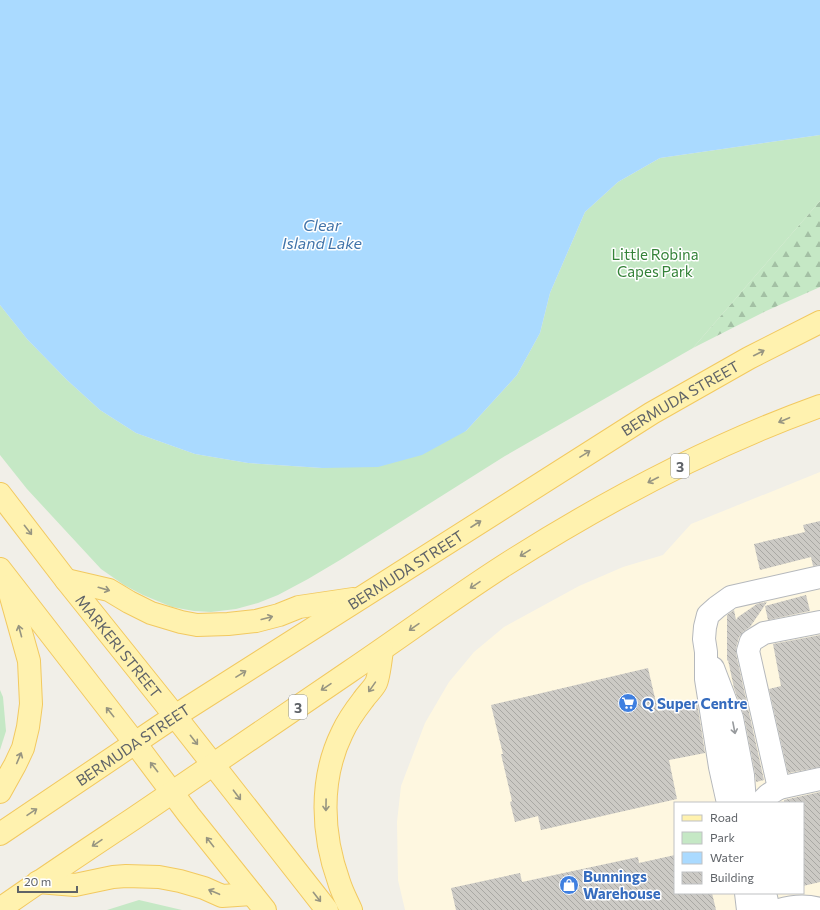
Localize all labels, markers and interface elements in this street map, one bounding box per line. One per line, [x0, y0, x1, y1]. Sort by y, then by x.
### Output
water label: Clear Island Lake [282, 215, 363, 252]
park label: Little Robina Capes Park [611, 245, 699, 280]
one-way arrow [753, 349, 765, 357]
street label: BERMUDA STREET [618, 356, 742, 439]
one-way arrow [778, 417, 790, 424]
one-way arrow [579, 450, 590, 458]
road number: 3 [671, 454, 689, 478]
one-way arrow [647, 477, 659, 484]
one-way arrow [470, 520, 481, 528]
one-way arrow [24, 525, 32, 536]
street label: BERMUDA STREET [344, 526, 467, 613]
one-way arrow [520, 549, 531, 557]
one-way arrow [469, 581, 480, 590]
one-way arrow [97, 586, 110, 593]
street label: MARKERI STREET [72, 591, 166, 701]
one-way arrow [260, 614, 273, 621]
one-way arrow [409, 623, 420, 631]
one-way arrow [16, 624, 23, 637]
one-way arrow [235, 670, 247, 678]
one-way arrow [368, 681, 376, 692]
one-way arrow [321, 683, 332, 691]
supermarket icon: Q Super Centre [617, 692, 639, 714]
place label: Q Super Centre [642, 694, 748, 712]
road number: 3 [289, 695, 307, 719]
street label: BERMUDA STREET [72, 700, 193, 789]
one-way arrow [106, 707, 115, 718]
one-way arrow [731, 721, 739, 734]
one-way arrow [190, 734, 199, 745]
one-way arrow [15, 752, 23, 764]
one-way arrow [149, 762, 158, 773]
one-way arrow [232, 790, 241, 801]
one-way arrow [322, 798, 329, 811]
legend [674, 802, 804, 894]
one-way arrow [27, 808, 38, 816]
text: Road [710, 810, 738, 824]
text: Park [710, 830, 736, 844]
one-way arrow [206, 836, 215, 847]
one-way arrow [92, 839, 103, 847]
text: Water [710, 850, 744, 864]
place label: Bunnings Warehouse [583, 867, 661, 902]
scale bar [18, 868, 77, 894]
text: Building [710, 870, 754, 884]
text: 20 m [24, 874, 51, 888]
shop icon: Bunnings Warehouse [558, 874, 580, 896]
one-way arrow [208, 888, 220, 895]
one-way arrow [313, 892, 321, 903]

